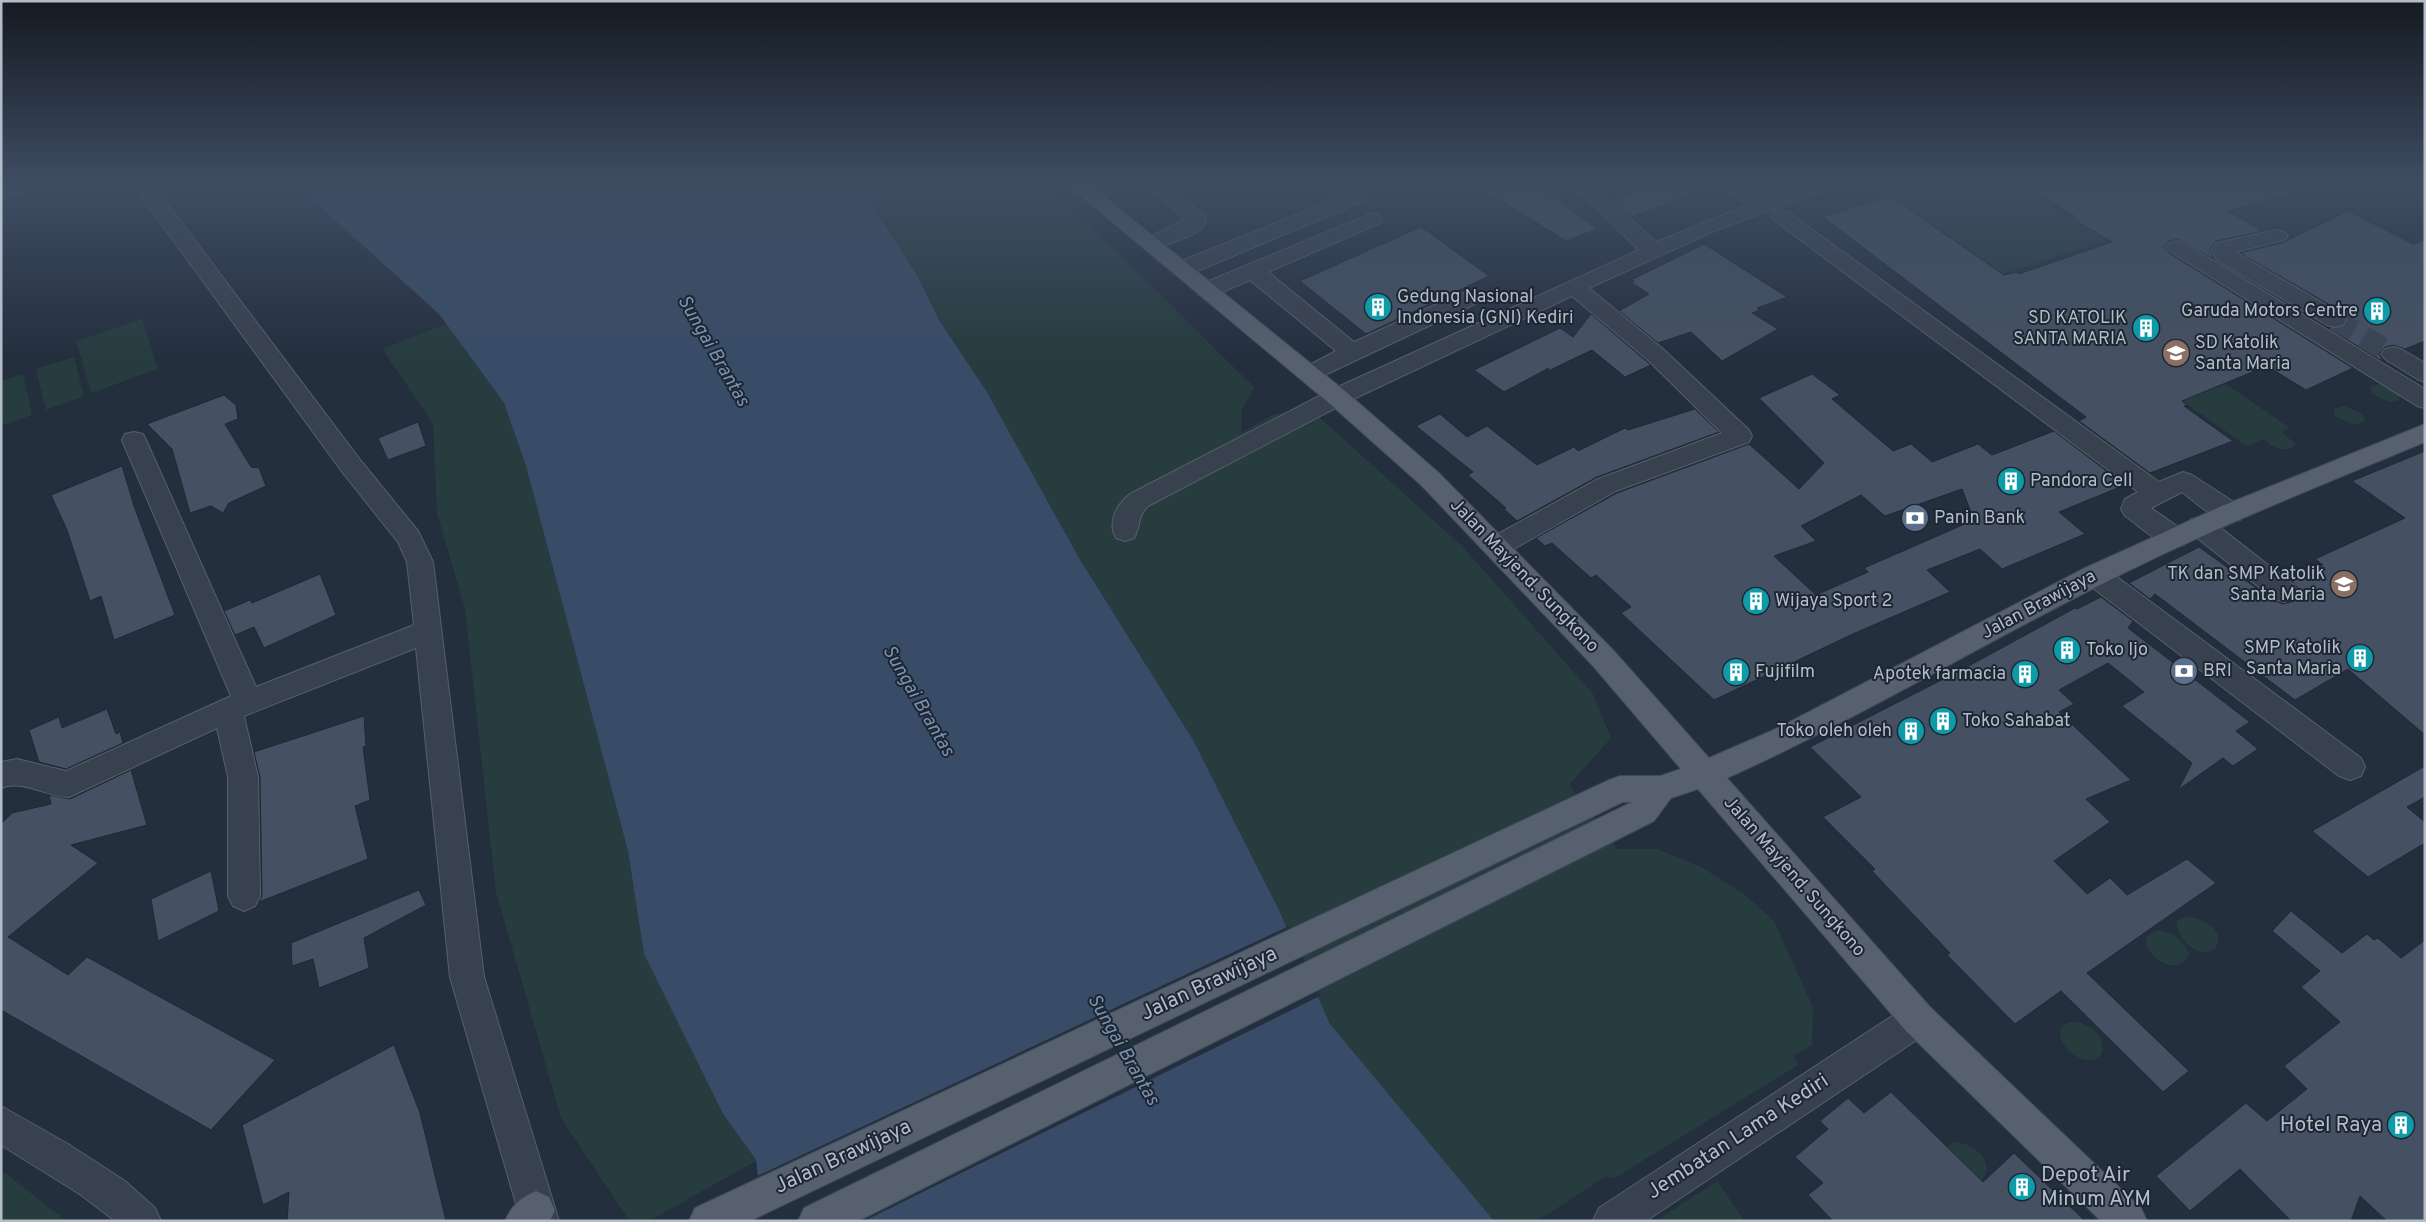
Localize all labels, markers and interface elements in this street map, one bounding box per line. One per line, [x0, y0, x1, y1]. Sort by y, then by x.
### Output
place label: Gedung Nasional Indonesia (GNI) Kediri [1397, 286, 1574, 330]
water label: Sungai Brantas [671, 291, 755, 411]
building icon: Gedung Nasional Indonesia (GNI) Kediri [1363, 292, 1393, 322]
building icon: Garuda Motors Centre [2362, 296, 2392, 326]
place label: Garuda Motors Centre [2181, 300, 2358, 323]
place label: SD KATOLIK SANTA MARIA [2013, 307, 2127, 351]
building icon: SD KATOLIK SANTA MARIA [2131, 313, 2161, 343]
place label: SD Katolik Santa Maria [2195, 332, 2290, 376]
school or university icon: SD Katolik Santa Maria [2161, 338, 2191, 368]
building icon: Pandora Cell [1996, 466, 2026, 496]
place label: Pandora Cell [2030, 470, 2132, 493]
street label: Jalan Mayjend. Sungkono [1444, 494, 1604, 658]
bank icon: Panin Bank [1900, 503, 1930, 533]
place label: Panin Bank [1934, 507, 2025, 530]
place label: TK dan SMP Katolik Santa Maria [2167, 563, 2325, 607]
street label: Jalan Brawijaya [1978, 565, 2100, 645]
school or university icon: TK dan SMP Katolik Santa Maria [2329, 569, 2359, 599]
building icon: Wijaya Sport 2 [1741, 586, 1771, 616]
place label: Wijaya Sport 2 [1775, 590, 1893, 613]
building icon: Toko Ijo [2052, 635, 2082, 665]
place label: SMP Katolik Santa Maria [2244, 637, 2341, 681]
place label: Toko Ijo [2086, 639, 2148, 662]
water label: Sungai Brantas [876, 641, 960, 761]
building icon: SMP Katolik Santa Maria [2345, 643, 2375, 673]
bank icon: BRI [2169, 656, 2199, 686]
building icon: Fujifilm [1721, 657, 1751, 687]
building icon: Apotek farmacia [2010, 659, 2040, 689]
place label: BRI [2203, 660, 2232, 683]
place label: Fujifilm [1755, 661, 1815, 684]
place label: Apotek farmacia [1873, 663, 2006, 686]
building icon: Toko Sahabat [1928, 706, 1958, 736]
place label: Toko Sahabat [1962, 710, 2071, 733]
building icon: Toko oleh oleh [1896, 716, 1926, 746]
place label: Toko oleh oleh [1776, 720, 1892, 743]
street label: Jalan Mayjend. Sungkono [1718, 792, 1870, 962]
street label: Jalan Brawijaya [1136, 941, 1282, 1027]
water label: Sungai Brantas [1081, 990, 1165, 1110]
street label: Jembatan Lama Kediri [1642, 1068, 1834, 1206]
building icon: Hotel Raya [2386, 1110, 2416, 1140]
place label: Hotel Raya [2280, 1112, 2382, 1139]
street label: Jalan Brawijaya [770, 1114, 916, 1200]
place label: Depot Air Minum AYM [2041, 1162, 2151, 1213]
building icon: Depot Air Minum AYM [2007, 1172, 2037, 1202]

